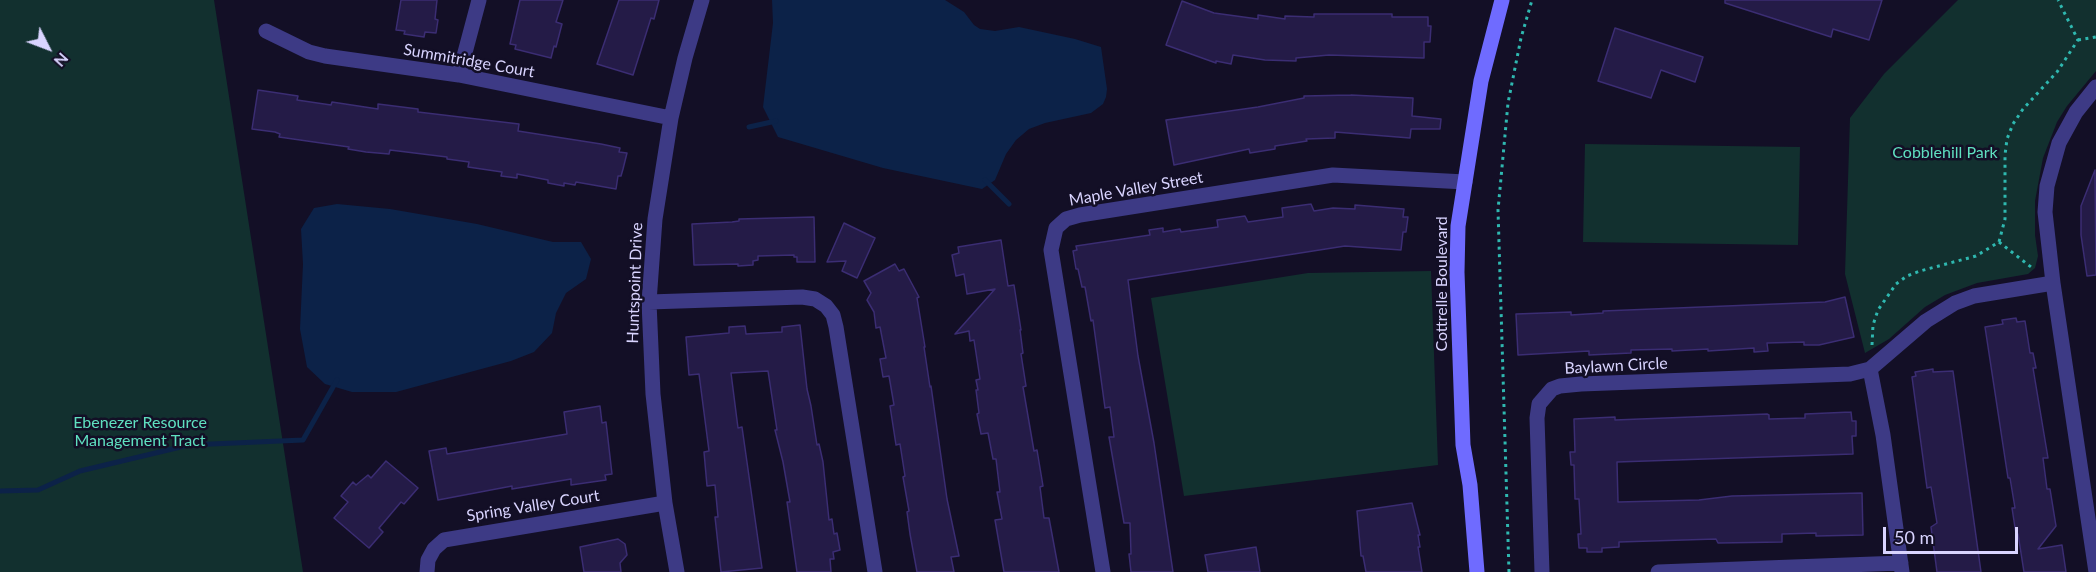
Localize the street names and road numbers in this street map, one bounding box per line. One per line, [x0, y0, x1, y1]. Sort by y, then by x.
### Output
street label: Summitridge Court [402, 40, 536, 82]
street label: Maple Valley Street [1068, 168, 1204, 210]
street label: Cottrelle Boulevard [1432, 216, 1452, 352]
street label: Huntspoint Drive [623, 222, 647, 344]
street label: Baylawn Circle [1564, 354, 1668, 378]
street label: Spring Valley Court [465, 486, 601, 526]

